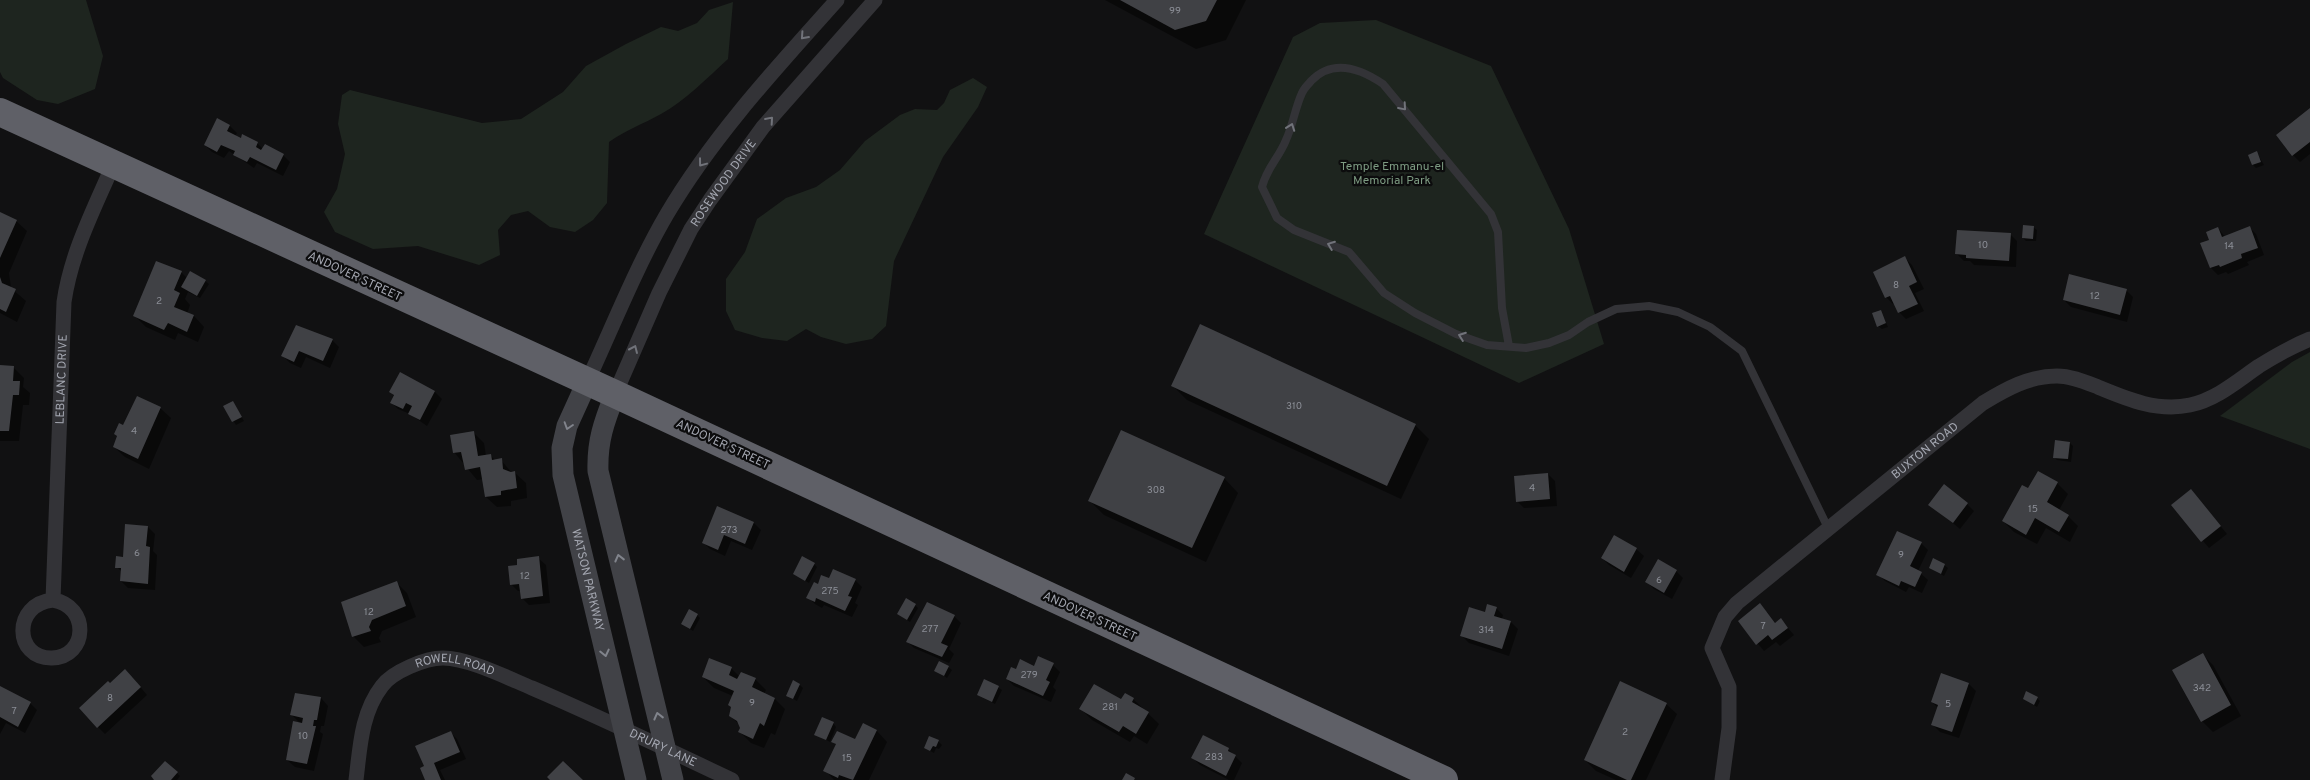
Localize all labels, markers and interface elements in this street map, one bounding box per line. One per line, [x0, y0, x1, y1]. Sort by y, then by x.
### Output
house number: 99 [1169, 5, 1181, 18]
one-way arrow [801, 31, 810, 40]
one-way arrow [1397, 102, 1406, 111]
one-way arrow [764, 117, 772, 126]
one-way arrow [1285, 124, 1295, 132]
street label: ROSEWOOD DRIVE [688, 136, 761, 230]
one-way arrow [699, 157, 708, 167]
park label: Temple Emmanu-el Memorial Park [1340, 159, 1444, 189]
house number: 10 [1978, 239, 1988, 252]
house number: 14 [2224, 240, 2234, 253]
one-way arrow [1327, 241, 1336, 251]
street label: ANDOVER STREET [305, 248, 404, 306]
house number: 8 [1893, 279, 1899, 292]
house number: 12 [2090, 290, 2100, 303]
house number: 2 [156, 295, 162, 308]
one-way arrow [1458, 332, 1467, 342]
street label: LEBLANC DRIVE [52, 334, 72, 425]
one-way arrow [628, 345, 639, 354]
house number: 310 [1286, 400, 1302, 413]
street label: ANDOVER STREET [673, 416, 772, 474]
street label: BUXTON ROAD [1889, 419, 1962, 483]
one-way arrow [564, 422, 574, 430]
house number: 4 [131, 425, 137, 438]
house number: 4 [1529, 482, 1535, 495]
house number: 308 [1147, 484, 1165, 497]
house number: 15 [2028, 503, 2038, 516]
house number: 273 [720, 524, 738, 537]
street label: WATSON PARKWAY [567, 528, 607, 633]
house number: 6 [134, 547, 140, 560]
house number: 9 [1898, 549, 1904, 562]
one-way arrow [614, 554, 624, 562]
house number: 12 [520, 570, 530, 583]
house number: 6 [1656, 574, 1662, 587]
house number: 275 [821, 585, 839, 598]
street label: ANDOVER STREET [1040, 588, 1139, 646]
house number: 12 [364, 606, 374, 619]
house number: 7 [1760, 620, 1766, 633]
house number: 277 [922, 623, 938, 636]
house number: 314 [1478, 624, 1494, 637]
one-way arrow [599, 649, 610, 658]
street label: ROWELL ROAD [413, 651, 497, 680]
house number: 279 [1020, 669, 1038, 682]
house number: 342 [2193, 682, 2211, 695]
house number: 8 [107, 692, 113, 705]
house number: 9 [749, 697, 755, 710]
house number: 5 [1945, 698, 1951, 711]
house number: 281 [1102, 701, 1118, 714]
house number: 7 [11, 705, 17, 718]
one-way arrow [653, 711, 664, 720]
street label: DRURY LANE [626, 726, 699, 771]
house number: 2 [1622, 726, 1628, 739]
house number: 10 [298, 730, 308, 743]
house number: 283 [1205, 751, 1223, 764]
house number: 15 [842, 752, 852, 765]

